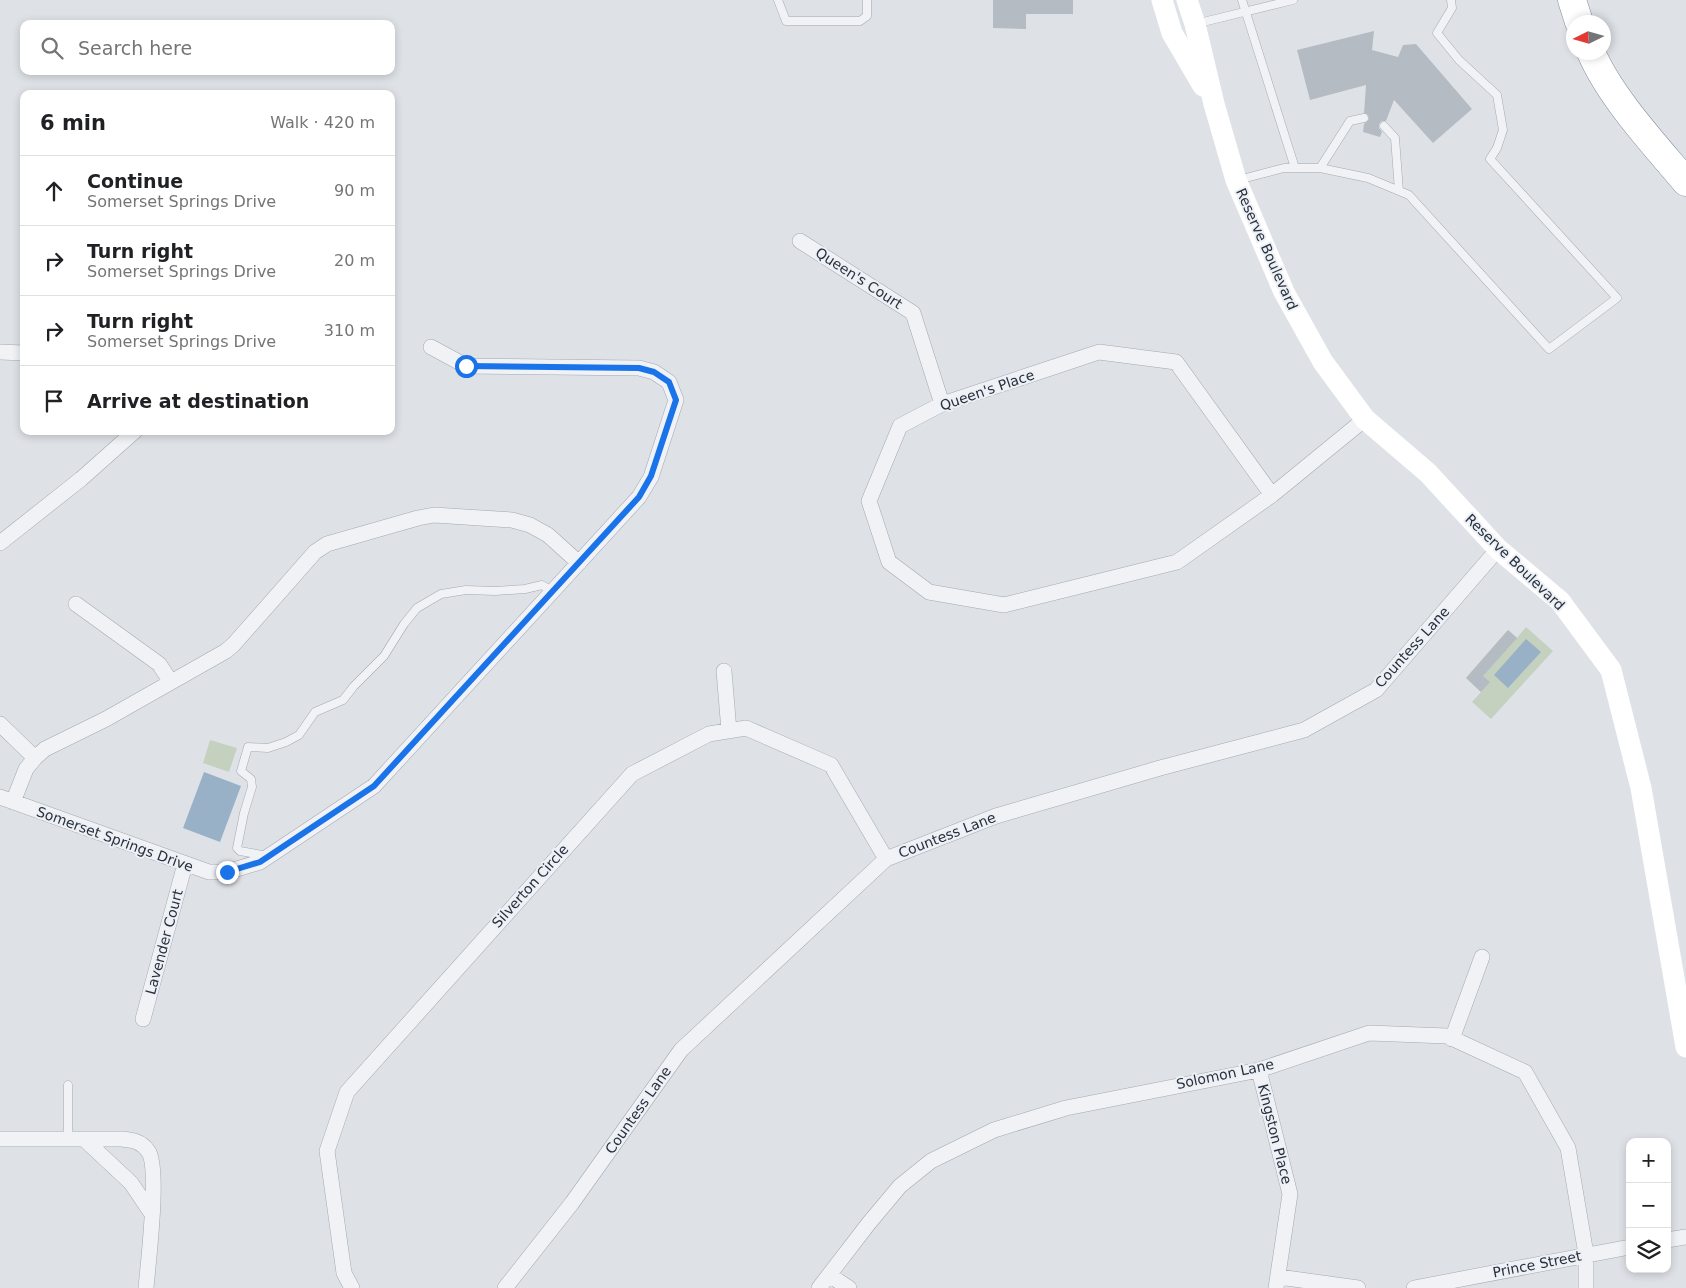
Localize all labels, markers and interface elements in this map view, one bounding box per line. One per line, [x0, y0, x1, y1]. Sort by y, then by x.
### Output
north arrow [1566, 15, 1611, 60]
search box [20, 20, 395, 75]
icon: search [38, 34, 66, 62]
text: Search here [78, 37, 192, 59]
text: 6 min [40, 111, 106, 135]
text: Walk · 420 m [270, 113, 375, 132]
text: Continue [87, 170, 183, 192]
icon: ahead [40, 177, 68, 205]
text: 90 m [334, 181, 375, 200]
street label: Reserve Boulevard [1233, 186, 1301, 312]
text: Somerset Springs Drive [87, 192, 276, 211]
text: Turn right [87, 240, 193, 262]
street label: Queen's Court [813, 244, 906, 312]
icon: right [40, 247, 68, 275]
text: 20 m [334, 251, 375, 270]
text: Somerset Springs Drive [87, 262, 276, 281]
text: Turn right [87, 310, 193, 332]
icon: right [40, 317, 68, 345]
text: 310 m [324, 321, 375, 340]
text: Somerset Springs Drive [87, 332, 276, 351]
route start [455, 355, 478, 378]
street label: Queen's Place [938, 366, 1036, 414]
icon: arrive [40, 387, 68, 415]
text: Arrive at destination [87, 390, 309, 412]
street label: Reserve Boulevard [1462, 511, 1568, 613]
street label: Countess Lane [1372, 603, 1452, 691]
street label: Somerset Springs Drive [34, 803, 196, 875]
street label: Countess Lane [896, 809, 998, 861]
street label: Silverton Circle [489, 841, 571, 931]
route end [216, 861, 239, 884]
street label: Lavender Court [142, 887, 186, 996]
street label: Solomon Lane [1175, 1056, 1275, 1092]
street label: Countess Lane [602, 1063, 674, 1157]
street label: Kingston Place [1255, 1082, 1295, 1186]
map controls [1626, 1138, 1671, 1273]
button: + [1626, 1138, 1671, 1183]
button: − [1626, 1183, 1671, 1228]
button: layers [1626, 1228, 1671, 1273]
street label: Prince Street [1491, 1247, 1583, 1280]

